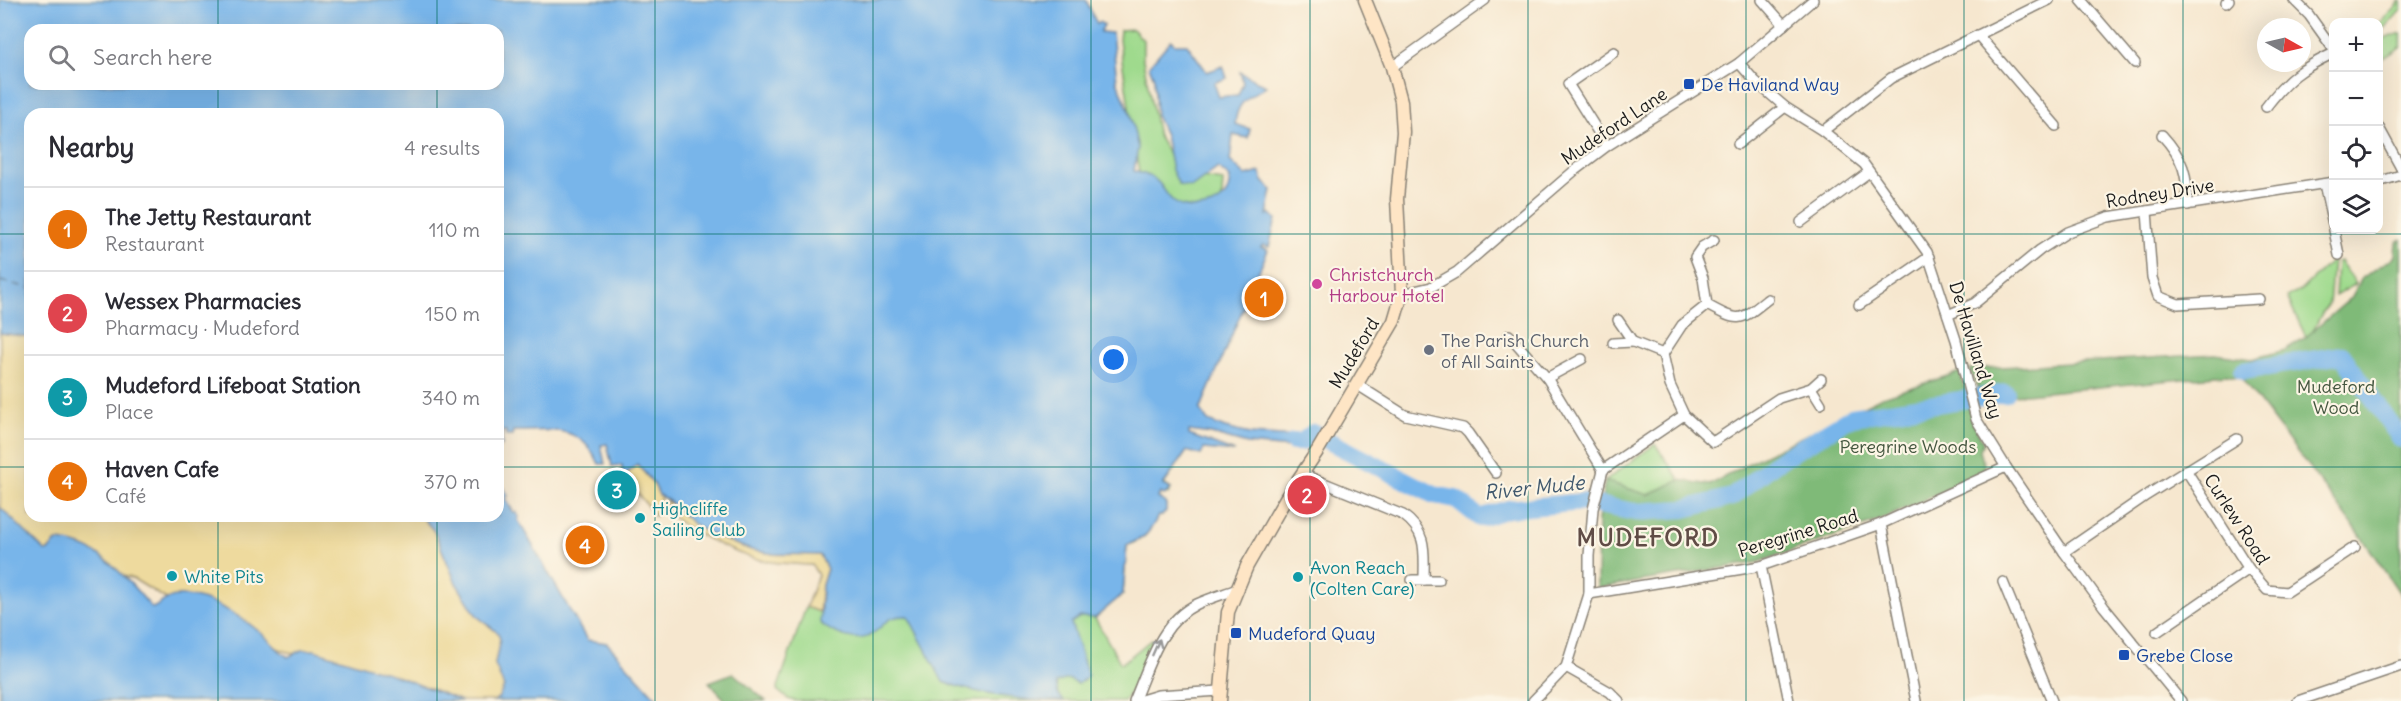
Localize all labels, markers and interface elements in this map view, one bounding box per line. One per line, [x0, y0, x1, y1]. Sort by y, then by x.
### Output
north arrow [2257, 18, 2311, 72]
map controls [2329, 18, 2383, 234]
button: + [2329, 18, 2383, 72]
search box [24, 24, 504, 90]
icon: search [45, 41, 78, 74]
text: Search here [93, 43, 212, 71]
button: − [2329, 72, 2383, 126]
place label: De Haviland Way [1701, 73, 1840, 96]
marker: De Haviland Way [1682, 77, 1696, 91]
street label: Mudeford Lane [1557, 82, 1671, 170]
button: locate [2329, 126, 2383, 180]
text: Nearby [48, 131, 134, 164]
text: 4 results [404, 135, 480, 160]
street label: Rodney Drive [2104, 173, 2216, 213]
button: layers [2329, 180, 2383, 234]
text: The Jetty Restaurant [105, 203, 311, 231]
text: 1 [64, 217, 71, 242]
text: 110 m [429, 217, 480, 242]
text: Restaurant [105, 231, 204, 256]
place label: Christchurch Harbour Hotel [1329, 263, 1444, 307]
pin: 1 [1244, 276, 1284, 320]
marker: Christchurch Harbour Hotel [1310, 277, 1324, 291]
street label: De Havilland Way [1944, 278, 2008, 422]
text: Wessex Pharmacies [105, 287, 301, 315]
text: 2 [62, 301, 73, 326]
text: 150 m [425, 301, 480, 326]
street label: Mudeford [1324, 313, 1384, 393]
text: Pharmacy · Mudeford [105, 315, 300, 340]
place label: The Parish Church of All Saints [1441, 329, 1589, 373]
marker: The Parish Church of All Saints [1422, 343, 1436, 357]
your location [1099, 345, 1128, 374]
text: Mudeford Lifeboat Station [105, 371, 361, 399]
park label: Mudeford Wood [2297, 375, 2376, 419]
text: 3 [62, 385, 73, 410]
text: 340 m [422, 385, 480, 410]
text: Place [105, 399, 153, 424]
park label: Peregrine Woods [1840, 435, 1976, 458]
text: Haven Cafe [105, 455, 219, 483]
pin: 3 [598, 468, 636, 512]
text: 4 [62, 469, 73, 494]
text: 370 m [423, 469, 480, 494]
water label: River Mude [1483, 469, 1587, 505]
street label: Curlew Road [2199, 469, 2275, 569]
pin: 2 [1288, 472, 1326, 518]
text: Café [105, 483, 146, 508]
place label: Highcliffe Sailing Club [652, 497, 746, 541]
street label: Peregrine Road [1735, 504, 1861, 562]
marker: Highcliffe Sailing Club [633, 511, 647, 525]
pin: 4 [566, 522, 604, 568]
district label: MUDEFORD [1576, 522, 1720, 552]
place label: Avon Reach (Colten Care) [1310, 556, 1415, 600]
place label: White Pits [184, 565, 264, 588]
marker: White Pits [165, 569, 179, 583]
marker: Avon Reach (Colten Care) [1291, 570, 1305, 584]
place label: Mudeford Quay [1248, 622, 1375, 645]
marker: Mudeford Quay [1229, 626, 1243, 640]
one-way arrow [1151, 638, 1163, 656]
place label: Grebe Close [2136, 644, 2233, 667]
marker: Grebe Close [2117, 648, 2131, 662]

